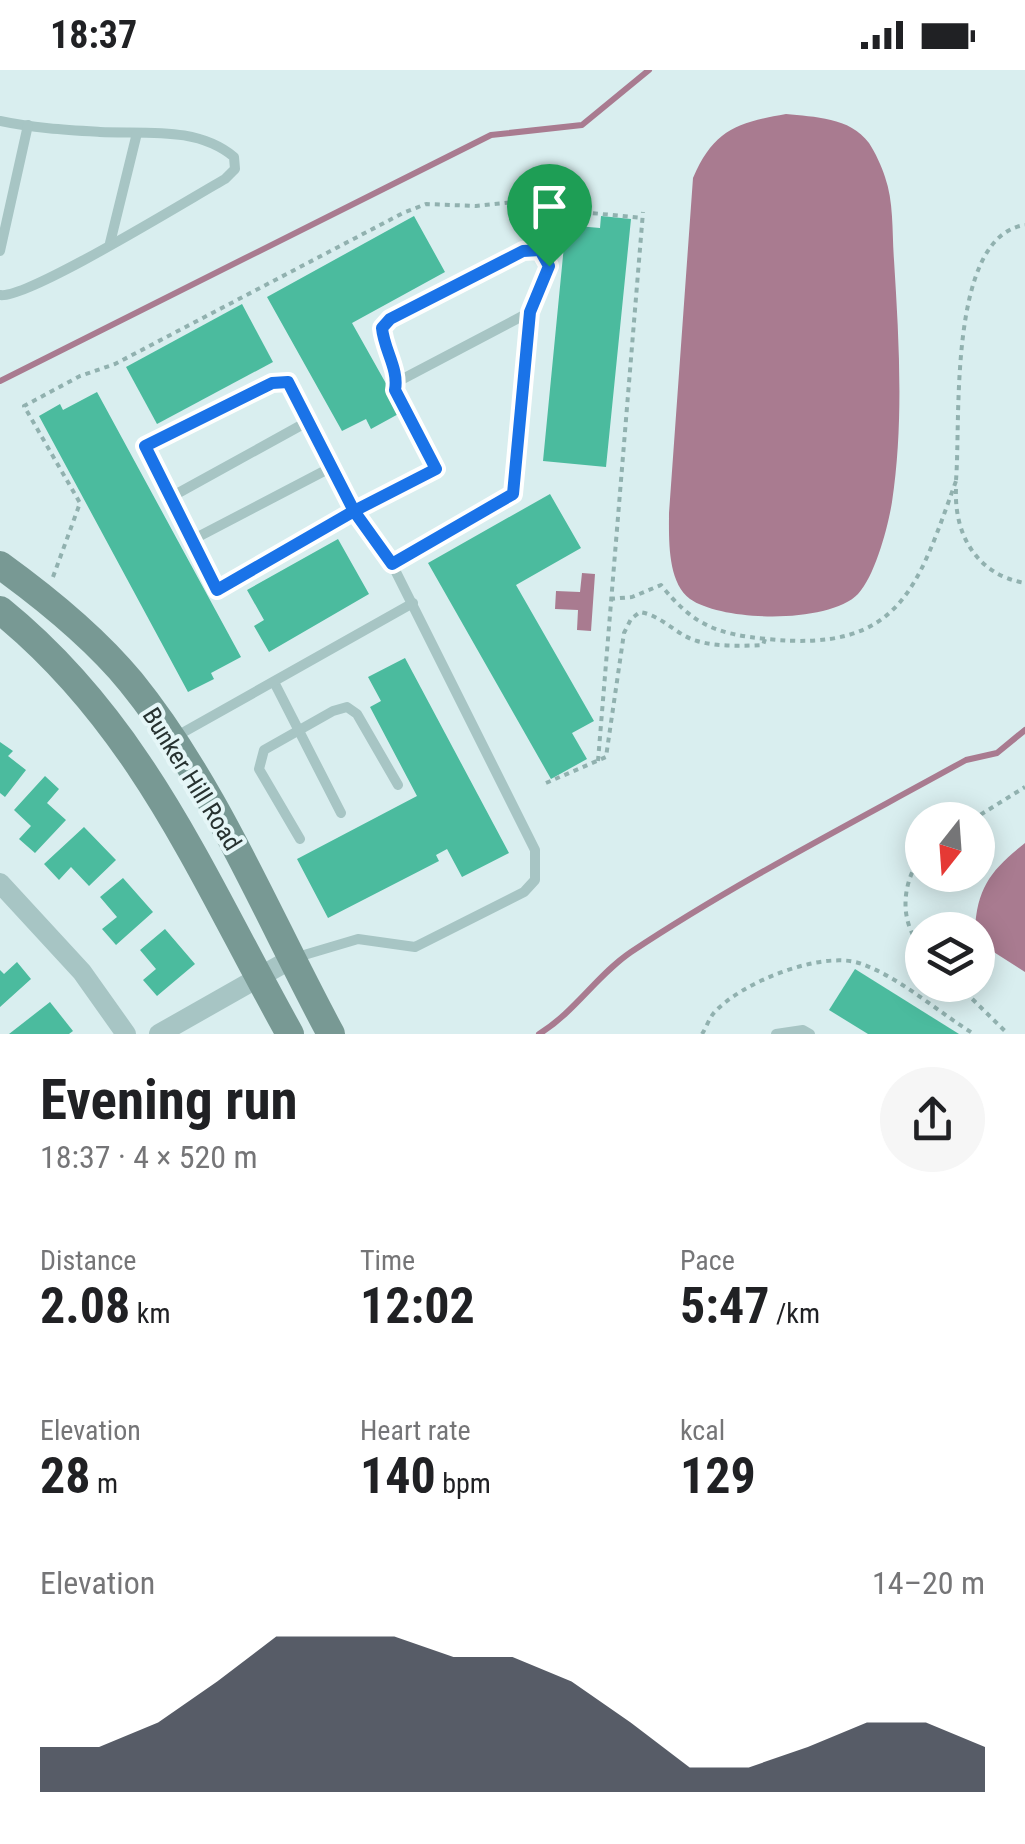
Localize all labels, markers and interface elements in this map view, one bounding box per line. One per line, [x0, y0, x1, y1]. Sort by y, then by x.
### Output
text: 18:37 [50, 13, 137, 57]
pin [507, 164, 592, 267]
icon: arrive [522, 179, 577, 234]
street label: Bunker Hill Road [137, 702, 247, 856]
north arrow [905, 802, 995, 892]
map controls [905, 802, 995, 1002]
button: layers [905, 912, 995, 1002]
button: share [880, 1067, 985, 1172]
text: Evening run [40, 1068, 298, 1132]
text: 18:37 · 4 × 520 m [40, 1138, 258, 1176]
text: Distance [40, 1244, 137, 1277]
text: Time [360, 1244, 415, 1277]
text: Pace [680, 1244, 735, 1277]
text: 2.08 [40, 1277, 130, 1335]
text: 12:02 [360, 1277, 475, 1335]
text: 5:47 [680, 1277, 769, 1335]
text: km [130, 1297, 170, 1330]
text: /km [769, 1297, 820, 1330]
text: Elevation [40, 1414, 141, 1447]
text: Heart rate [360, 1414, 471, 1447]
text: kcal [680, 1414, 725, 1447]
text: 28 [40, 1447, 91, 1505]
text: 140 [360, 1447, 436, 1505]
text: 129 [680, 1447, 756, 1505]
text: m [91, 1467, 118, 1500]
text: bpm [436, 1467, 491, 1500]
text: Elevation [40, 1564, 155, 1602]
text: 14–20 m [872, 1564, 985, 1602]

